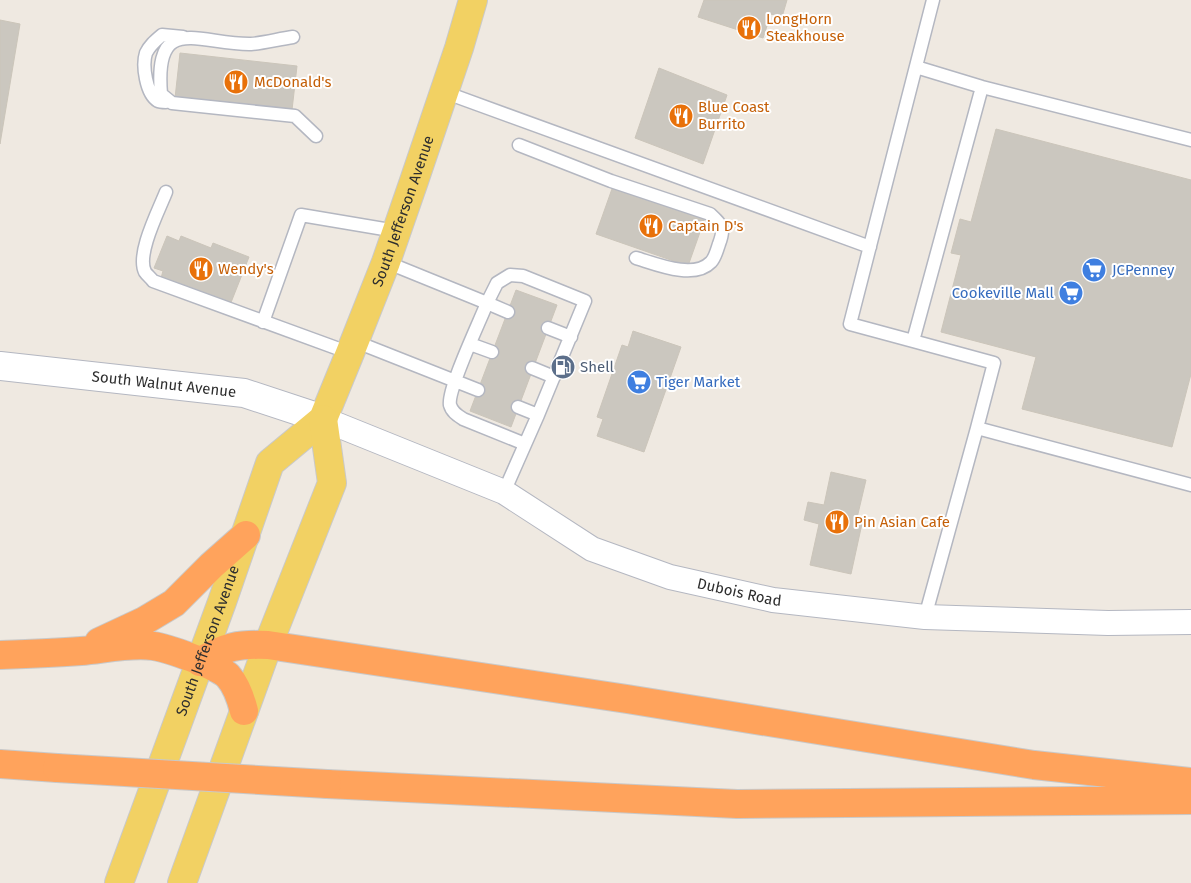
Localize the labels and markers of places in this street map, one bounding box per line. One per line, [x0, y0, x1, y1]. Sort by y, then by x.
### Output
place label: LongHorn Steakhouse [766, 10, 845, 45]
restaurant icon: LongHorn Steakhouse [736, 15, 762, 41]
restaurant icon: McDonald's [223, 69, 249, 95]
place label: McDonald's [254, 73, 332, 91]
place label: Blue Coast Burrito [698, 98, 770, 133]
restaurant icon: Blue Coast Burrito [668, 103, 694, 129]
restaurant icon: Captain D's [638, 213, 664, 239]
place label: Captain D's [668, 217, 744, 235]
restaurant icon: Wendy's [188, 256, 214, 282]
supermarket icon: JCPenney [1081, 257, 1107, 283]
place label: Wendy's [218, 260, 274, 278]
place label: JCPenney [1112, 261, 1175, 279]
supermarket icon: Cookeville Mall [1058, 280, 1084, 306]
place label: Cookeville Mall [952, 284, 1055, 302]
fuel station icon: Shell [550, 354, 576, 380]
place label: Shell [580, 358, 615, 376]
supermarket icon: Tiger Market [626, 369, 652, 395]
place label: Tiger Market [656, 373, 741, 391]
restaurant icon: Pin Asian Cafe [824, 509, 850, 535]
place label: Pin Asian Cafe [854, 513, 950, 531]

